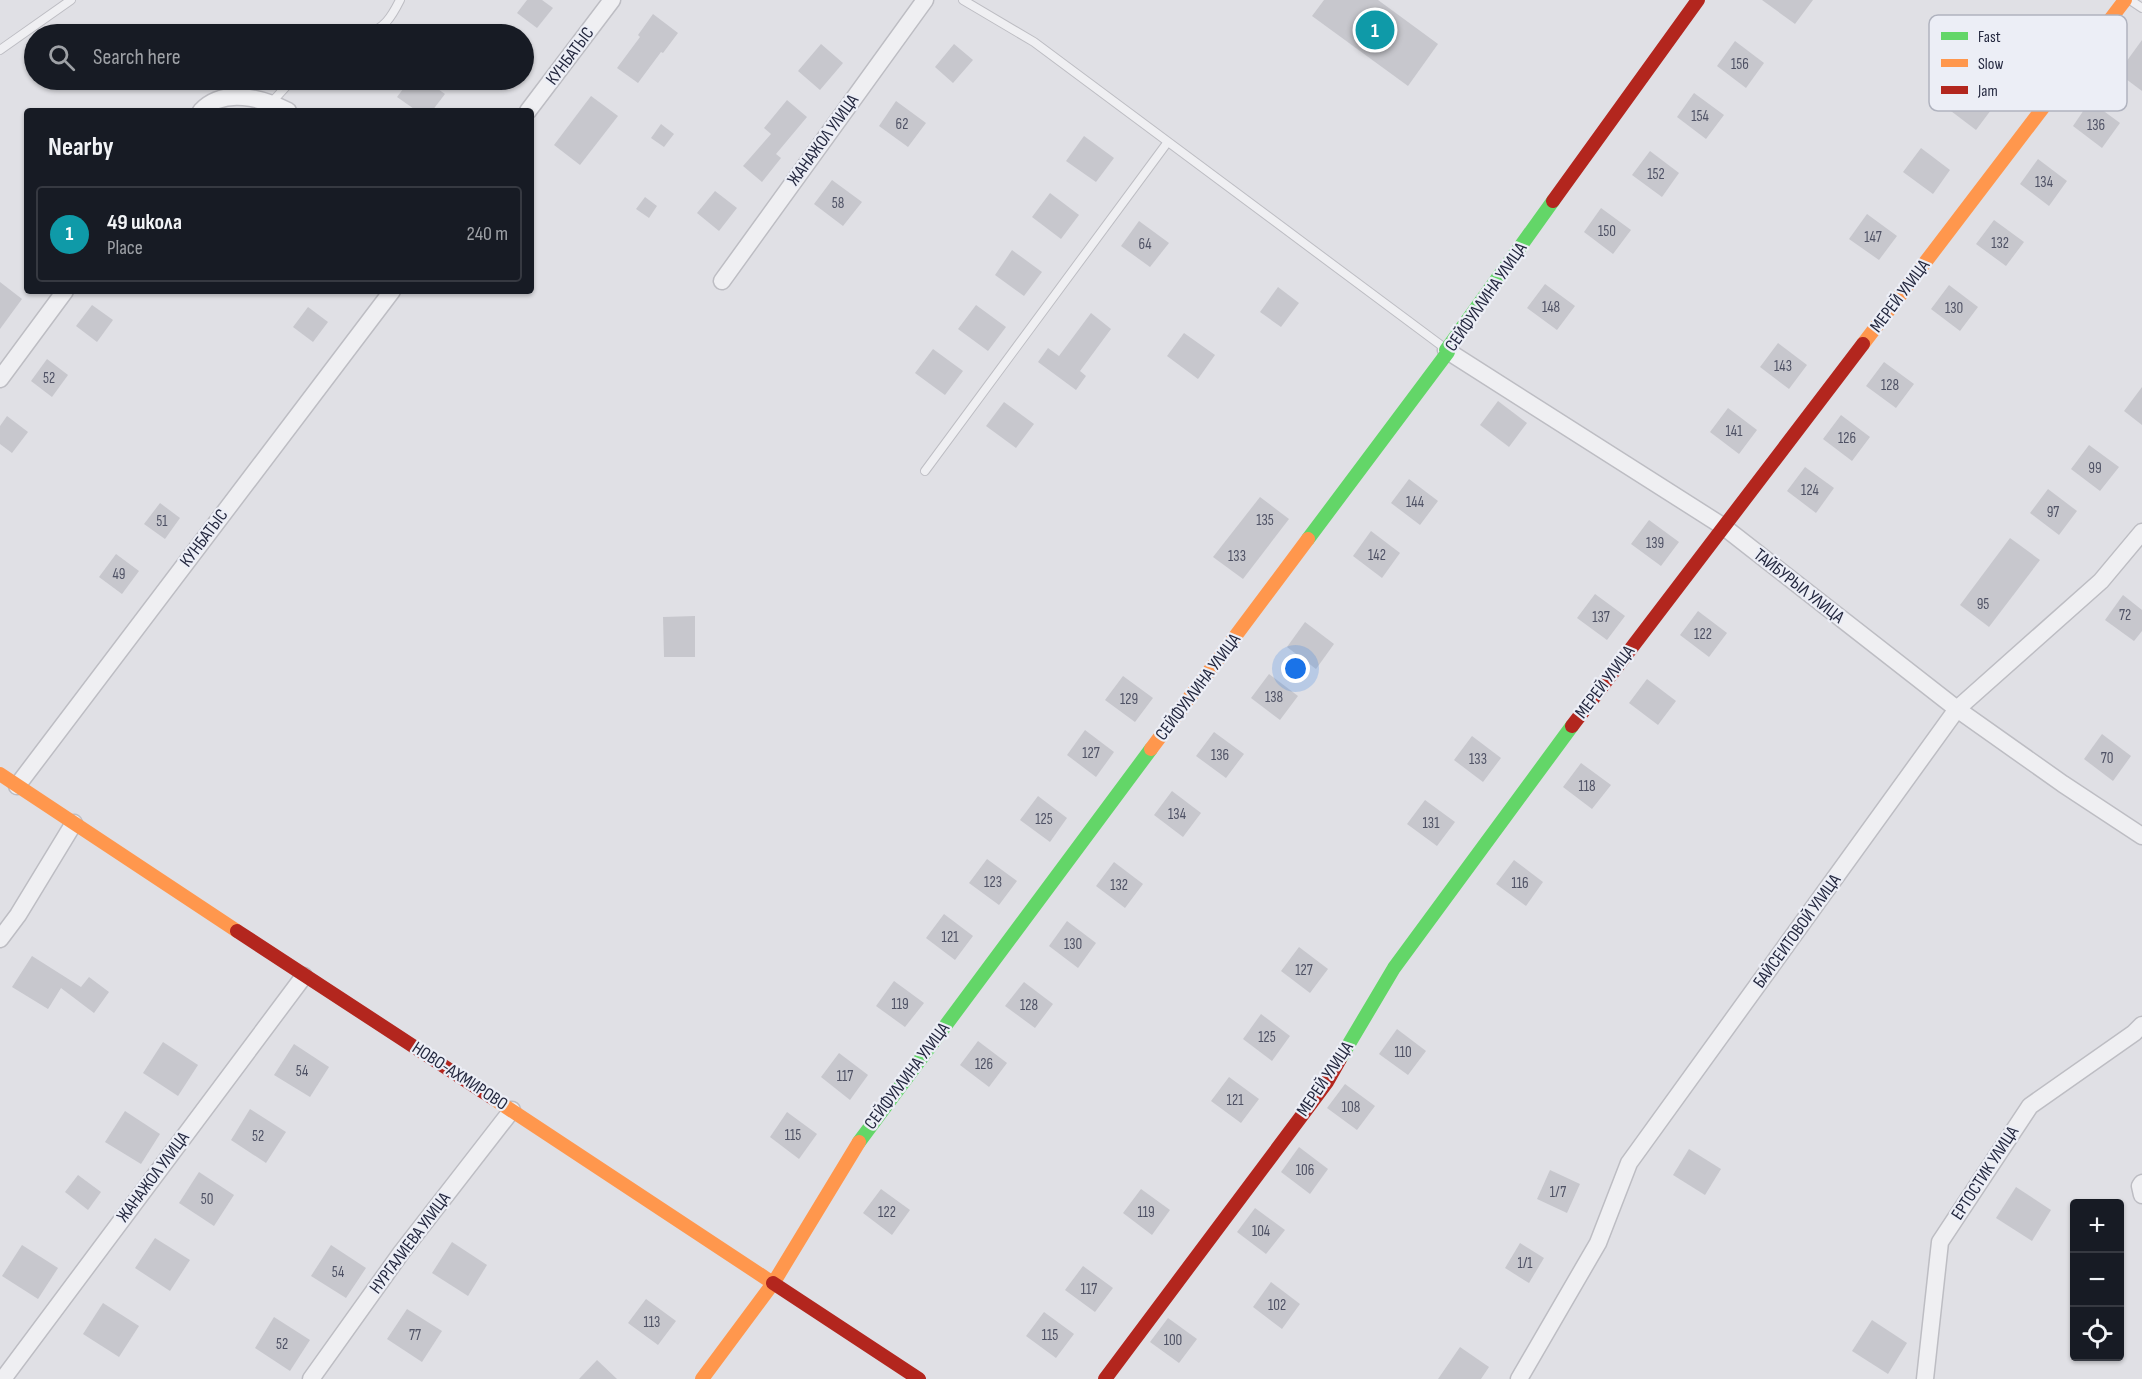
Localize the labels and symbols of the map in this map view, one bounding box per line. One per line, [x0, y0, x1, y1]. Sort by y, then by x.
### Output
pin: 1 [1356, 8, 1394, 52]
legend [1929, 15, 2127, 111]
street label: КУНБАТЫС [541, 23, 599, 89]
text: Fast [1978, 28, 2001, 47]
house number: 156 [1731, 55, 1749, 74]
text: Slow [1978, 55, 2003, 74]
text: Jam [1977, 82, 1998, 101]
street label: ЖАНАЖОЛ УЛИЦА [783, 90, 863, 190]
house number: 154 [1691, 107, 1709, 126]
house number: 62 [896, 115, 908, 134]
house number: 136 [2087, 116, 2105, 135]
house number: 152 [1647, 165, 1665, 184]
house number: 134 [2035, 173, 2053, 192]
house number: 58 [832, 194, 844, 213]
house number: 150 [1598, 222, 1616, 241]
house number: 147 [1864, 228, 1882, 247]
house number: 132 [1991, 234, 2009, 253]
house number: 64 [1138, 235, 1152, 254]
street label: СЕЙФУЛЛИНА УЛИЦА [1441, 238, 1532, 355]
street label: МЕРЕЙ УЛИЦА [1866, 255, 1934, 337]
house number: 148 [1542, 298, 1560, 317]
house number: 130 [1945, 299, 1963, 318]
house number: 143 [1774, 357, 1792, 376]
house number: 52 [43, 369, 55, 388]
house number: 128 [1881, 376, 1899, 395]
house number: 141 [1726, 422, 1743, 441]
house number: 126 [1838, 429, 1856, 448]
house number: 99 [2088, 459, 2102, 478]
house number: 124 [1801, 481, 1819, 500]
house number: 144 [1406, 493, 1424, 512]
house number: 97 [2047, 503, 2059, 522]
street label: КУНБАТЫС [175, 505, 233, 571]
house number: 135 [1256, 511, 1274, 530]
house number: 51 [156, 512, 168, 531]
house number: 139 [1646, 534, 1664, 553]
street label: ТАЙБУРЫЛ УЛИЦА [1750, 544, 1849, 628]
house number: 142 [1368, 546, 1386, 565]
house number: 133 [1228, 547, 1246, 566]
house number: 49 [113, 565, 125, 584]
house number: 95 [1977, 595, 1989, 614]
house number: 72 [2119, 606, 2131, 625]
house number: 137 [1592, 608, 1610, 627]
house number: 122 [1694, 625, 1712, 644]
street label: СЕЙФУЛЛИНА УЛИЦА [1151, 629, 1245, 744]
street label: МЕРЕЙ УЛИЦА [1571, 641, 1639, 723]
your location [1281, 654, 1310, 683]
house number: 138 [1265, 688, 1283, 707]
house number: 129 [1120, 690, 1138, 709]
house number: 127 [1082, 744, 1100, 763]
house number: 136 [1211, 746, 1229, 765]
house number: 70 [2101, 749, 2113, 768]
house number: 133 [1469, 750, 1487, 769]
house number: 118 [1578, 777, 1596, 796]
house number: 134 [1168, 805, 1186, 824]
house number: 125 [1035, 810, 1053, 829]
house number: 131 [1423, 814, 1440, 833]
street label: БАЙСЕИТОВОЙ УЛИЦА [1749, 870, 1845, 992]
house number: 123 [984, 873, 1002, 892]
house number: 116 [1511, 874, 1529, 893]
house number: 132 [1110, 876, 1128, 895]
house number: 121 [942, 928, 959, 947]
house number: 130 [1064, 935, 1082, 954]
house number: 127 [1295, 961, 1313, 980]
house number: 119 [891, 995, 909, 1014]
house number: 128 [1020, 996, 1038, 1015]
street label: СЕЙФУЛЛИНА УЛИЦА [860, 1018, 954, 1133]
house number: 125 [1258, 1028, 1276, 1047]
street label: НОВО-АХМИРОВО [408, 1037, 512, 1115]
street label: МЕРЕЙ УЛИЦА [1292, 1037, 1358, 1120]
house number: 110 [1394, 1043, 1412, 1062]
house number: 126 [975, 1055, 993, 1074]
house number: 54 [296, 1062, 308, 1081]
house number: 117 [837, 1067, 853, 1086]
house number: 121 [1227, 1091, 1244, 1110]
house number: 108 [1342, 1098, 1360, 1117]
street label: ЕРТОСТИК УЛИЦА [1947, 1122, 2023, 1224]
house number: 115 [785, 1126, 801, 1145]
house number: 52 [252, 1127, 264, 1146]
street label: ЖАНАЖОЛ УЛИЦА [112, 1128, 194, 1226]
house number: 106 [1296, 1161, 1314, 1180]
house number: 1/7 [1550, 1183, 1566, 1202]
street label: НУРГАЛИЕВА УЛИЦА [365, 1188, 455, 1298]
house number: 50 [201, 1190, 213, 1209]
house number: 122 [878, 1203, 896, 1222]
house number: 119 [1137, 1203, 1155, 1222]
house number: 104 [1252, 1222, 1270, 1241]
house number: 1/1 [1517, 1254, 1533, 1273]
house number: 54 [332, 1263, 344, 1282]
house number: 117 [1081, 1280, 1097, 1299]
house number: 102 [1268, 1296, 1286, 1315]
house number: 113 [644, 1313, 660, 1332]
house number: 77 [409, 1326, 421, 1345]
house number: 115 [1042, 1326, 1058, 1345]
house number: 100 [1164, 1331, 1182, 1350]
house number: 52 [276, 1335, 288, 1354]

